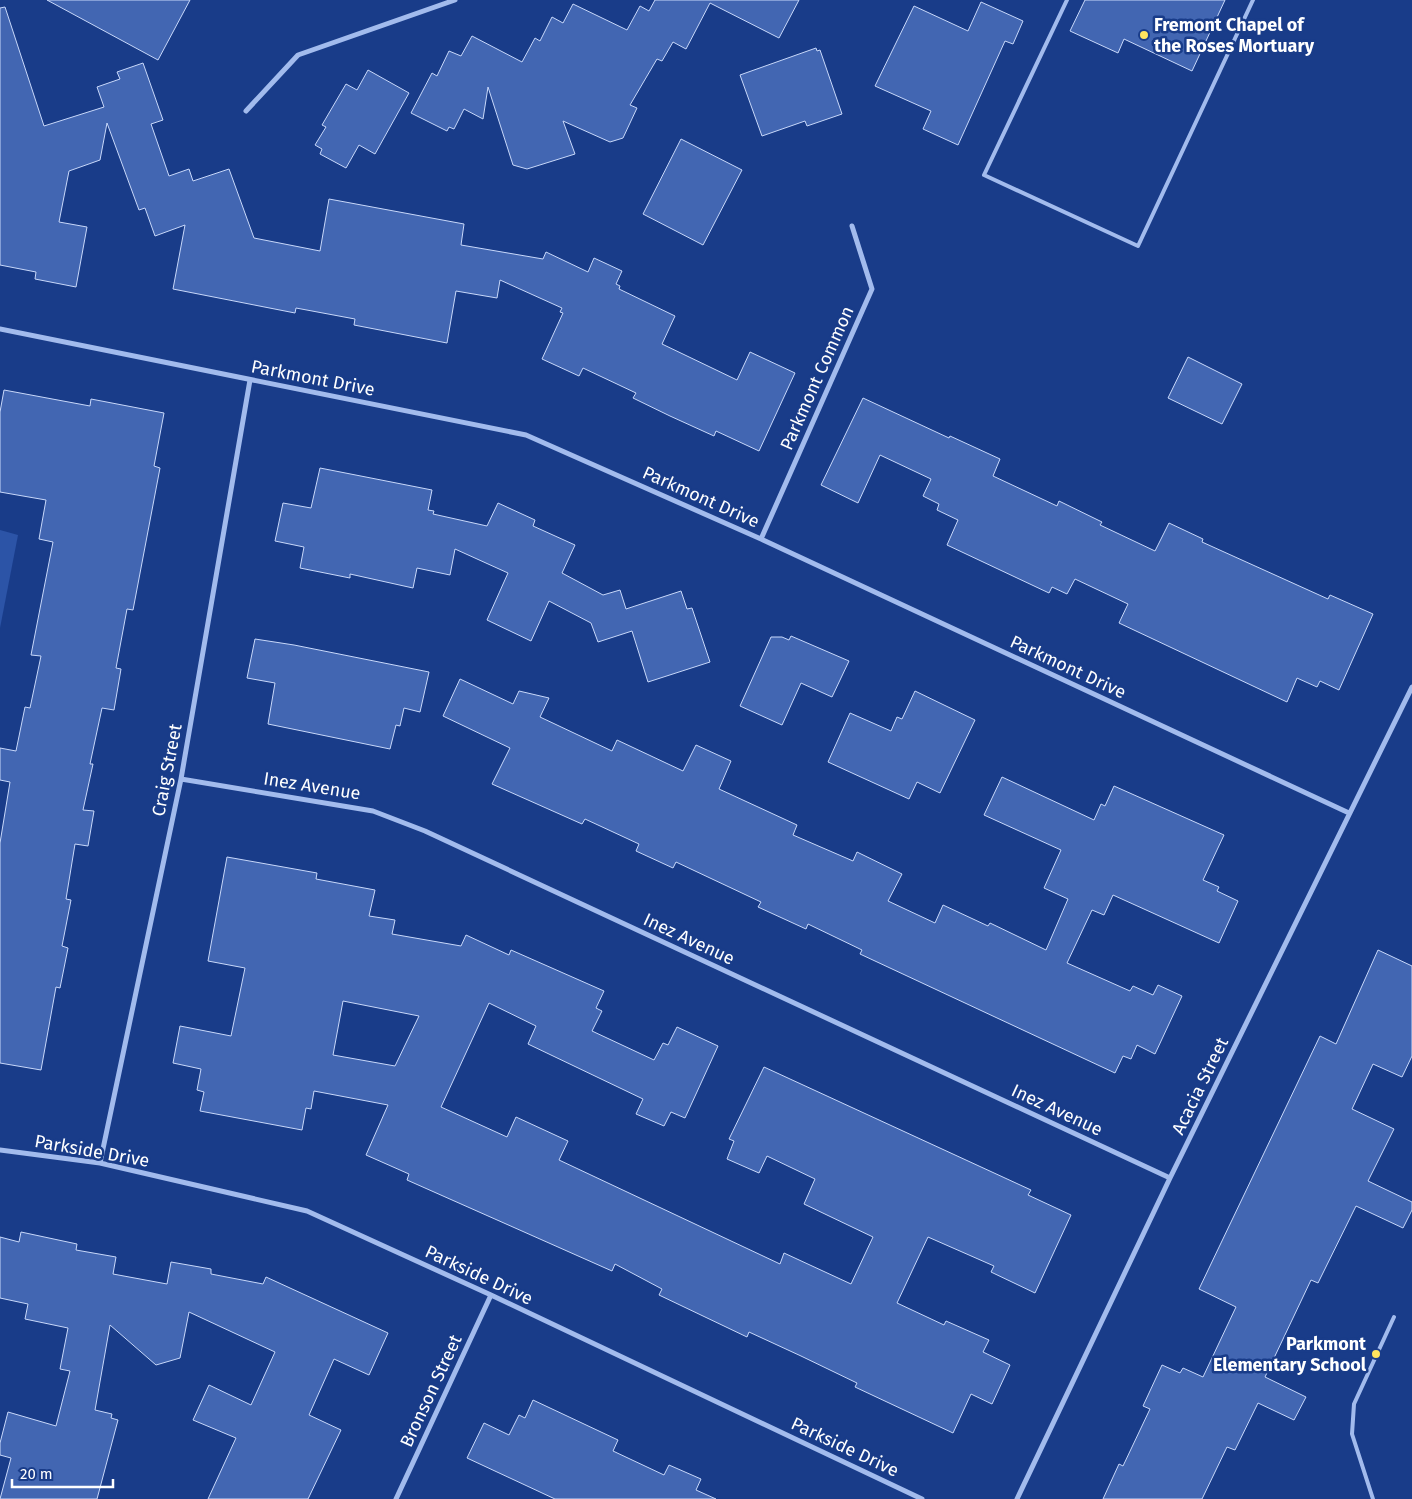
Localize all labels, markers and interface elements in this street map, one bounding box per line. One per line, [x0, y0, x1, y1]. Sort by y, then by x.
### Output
place label: Fremont Chapel of the Roses Mortuary [1154, 14, 1315, 57]
marker: Fremont Chapel of the Roses Mortuary [1138, 29, 1150, 41]
street label: Parkmont Common [775, 303, 859, 453]
street label: Parkmont Drive [249, 355, 377, 401]
street label: Parkmont Drive [639, 461, 763, 533]
street label: Parkmont Drive [1007, 631, 1129, 703]
street label: Craig Street [147, 721, 187, 818]
street label: Inez Avenue [262, 767, 362, 805]
street label: Inez Avenue [640, 908, 738, 970]
street label: Acacia Street [1167, 1033, 1233, 1138]
street label: Inez Avenue [1008, 1079, 1106, 1141]
street label: Parkside Drive [33, 1130, 151, 1172]
street label: Parkside Drive [422, 1240, 536, 1310]
street label: Bronson Street [395, 1331, 467, 1451]
place label: Parkmont Elementary School [1213, 1333, 1367, 1376]
marker: Parkmont Elementary School [1370, 1348, 1382, 1360]
street label: Parkside Drive [788, 1412, 902, 1482]
scale bar [12, 1456, 114, 1488]
text: 20 m [20, 1465, 53, 1483]

